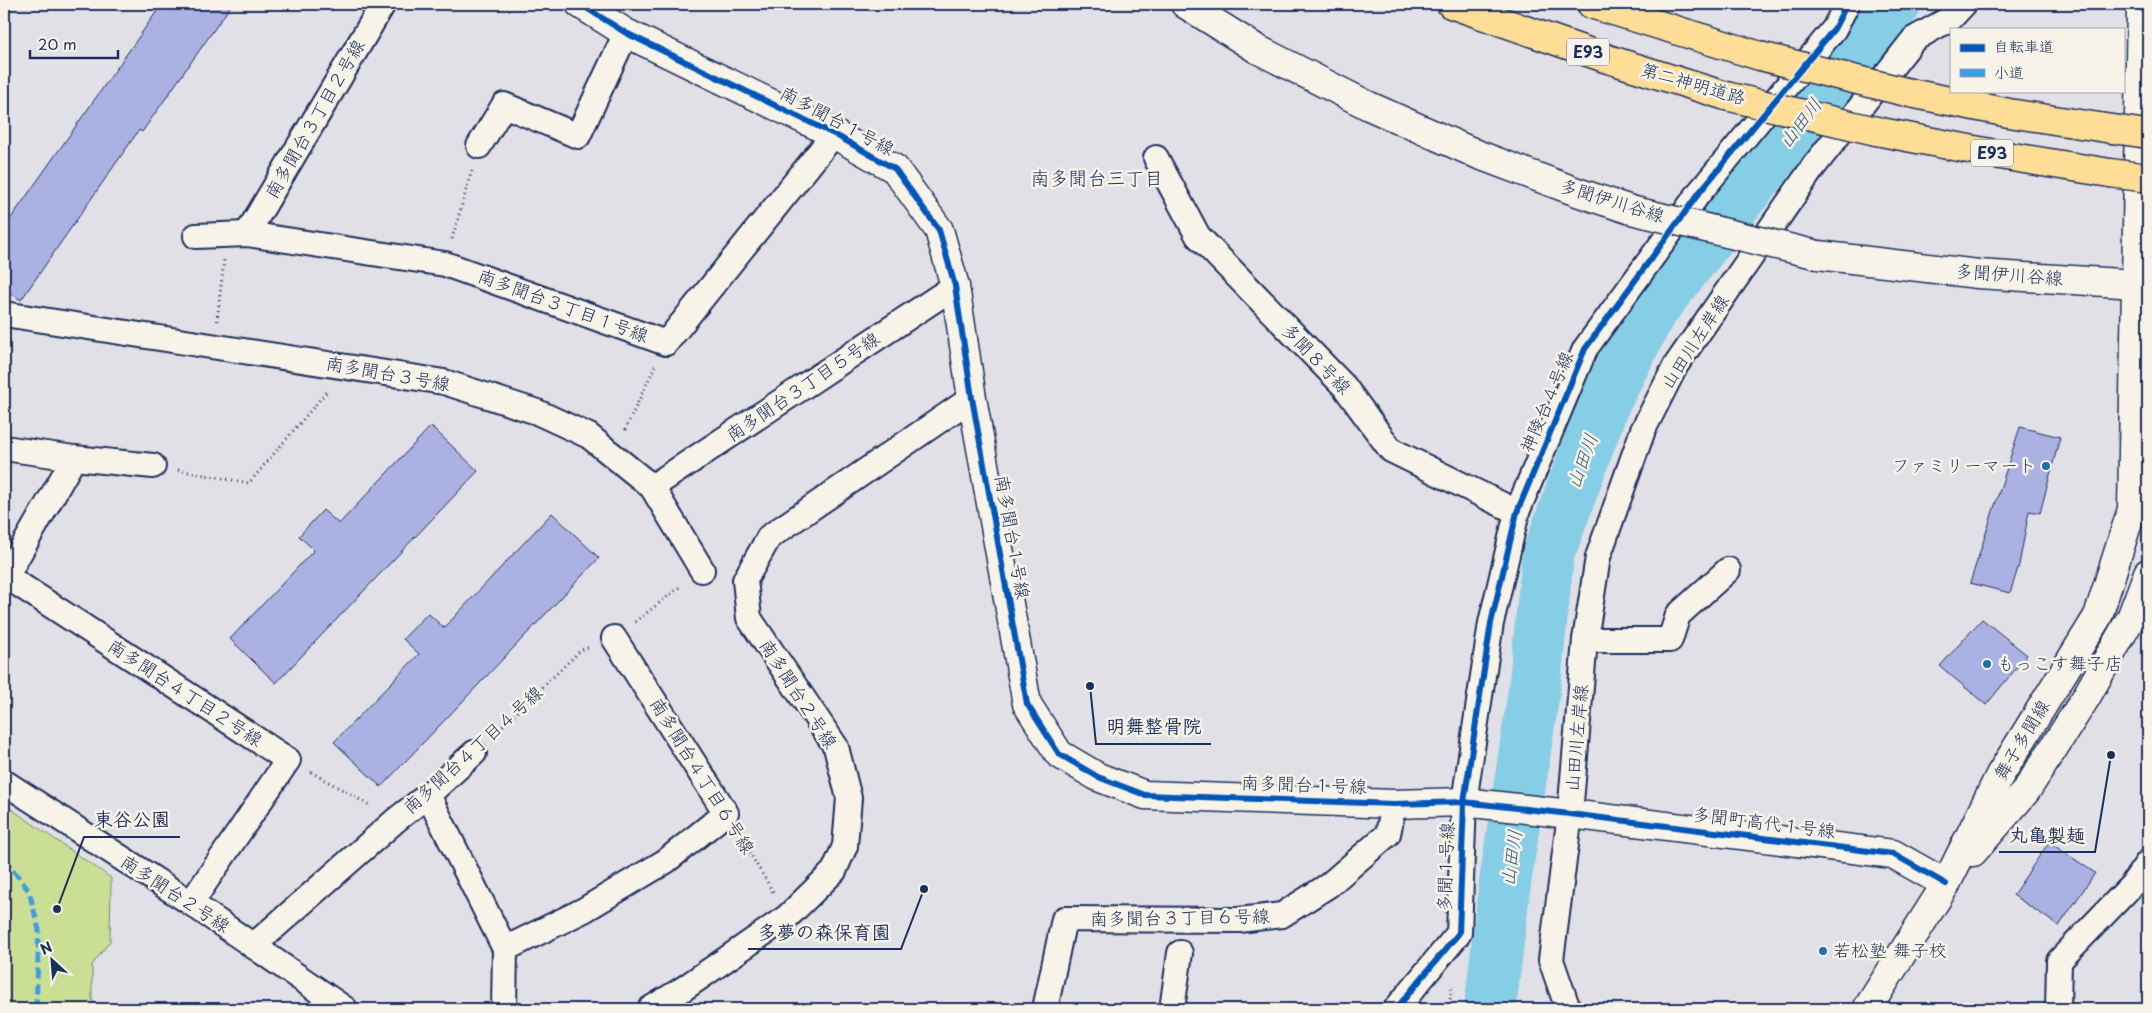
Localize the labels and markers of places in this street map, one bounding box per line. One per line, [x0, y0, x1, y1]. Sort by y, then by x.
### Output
place label: ファミリーマート [1892, 451, 2036, 478]
marker: ファミリーマート [2040, 460, 2052, 472]
place label: もっこす舞子店 [1997, 649, 2123, 676]
marker: もっこす舞子店 [1981, 658, 1993, 670]
callout: 明舞整骨院 [1096, 710, 1211, 744]
callout: 東谷公園 [84, 803, 180, 837]
callout: 丸亀製麺 [1999, 818, 2095, 852]
callout: 多夢の森保育園 [748, 915, 901, 949]
place label: 若松塾 舞子校 [1833, 936, 1947, 963]
marker: 若松塾 舞子校 [1817, 945, 1829, 957]

